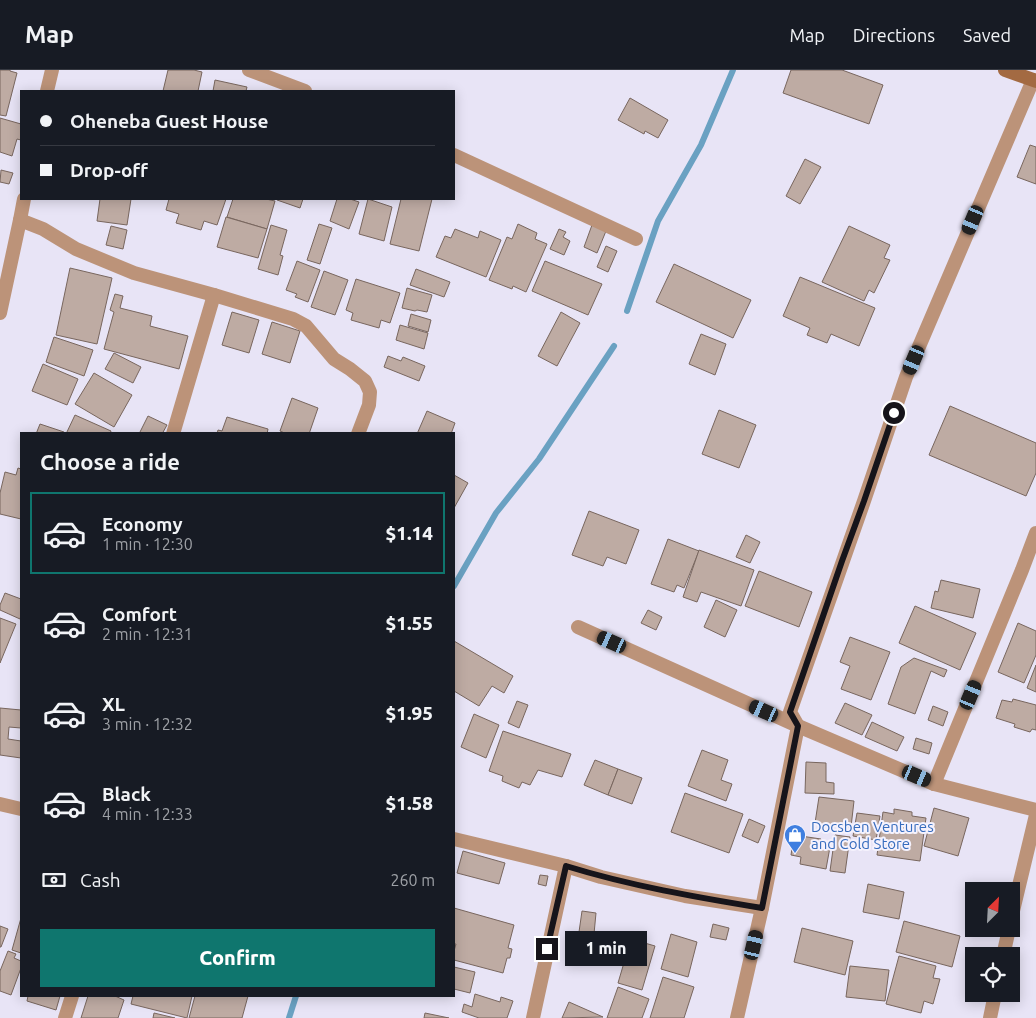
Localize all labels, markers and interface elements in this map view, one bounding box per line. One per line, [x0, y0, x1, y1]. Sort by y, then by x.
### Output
text: Map [25, 21, 74, 48]
text: Map [789, 25, 825, 45]
text: Directions [853, 25, 935, 45]
text: Saved [963, 25, 1011, 45]
text: Oheneba Guest House [70, 110, 268, 132]
text: Drop-off [70, 159, 148, 181]
car [960, 203, 985, 237]
car [901, 343, 926, 377]
route start [883, 402, 905, 424]
text: Choose a ride [40, 449, 180, 474]
icon: car [42, 511, 87, 556]
text: Economy [102, 513, 183, 535]
text: $1.14 [385, 522, 433, 544]
text: 1 min · 12:30 [102, 535, 193, 553]
icon: car [42, 601, 87, 646]
text: Comfort [102, 603, 177, 625]
text: $1.55 [385, 612, 433, 634]
text: 2 min · 12:31 [102, 625, 193, 643]
car [595, 629, 628, 655]
car [958, 678, 983, 712]
icon: car [42, 691, 87, 736]
text: XL [102, 693, 125, 715]
car [747, 698, 780, 724]
text: $1.95 [385, 702, 433, 724]
text: 3 min · 12:32 [102, 715, 193, 733]
car [900, 763, 933, 789]
icon: car [42, 781, 87, 826]
text: Black [102, 783, 151, 805]
text: $1.58 [385, 792, 433, 814]
text: 4 min · 12:33 [102, 805, 193, 823]
place label: Docsben Ventures and Cold Store [811, 818, 934, 852]
shop icon: Docsben Ventures and Cold Store [783, 823, 807, 854]
icon: cash [40, 866, 68, 894]
text: Cash [80, 869, 121, 891]
text: 260 m [390, 871, 435, 889]
north arrow [965, 882, 1020, 938]
map controls [965, 882, 1020, 1002]
button: Confirm [40, 929, 435, 987]
car [743, 929, 764, 961]
callout: 1 min [564, 932, 647, 966]
route end [536, 938, 558, 960]
text: 1 min [586, 939, 626, 957]
button: locate [965, 947, 1020, 1002]

